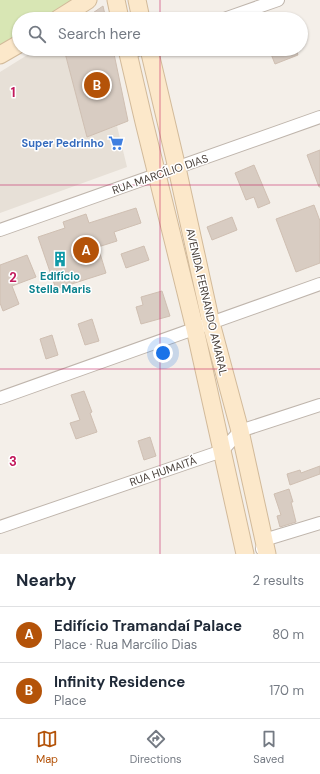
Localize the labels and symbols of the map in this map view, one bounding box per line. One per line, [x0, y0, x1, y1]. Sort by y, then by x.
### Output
pin: B [84, 70, 110, 100]
text: 1 [11, 84, 15, 101]
supermarket icon: Super Pedrinho [107, 134, 125, 152]
place label: Super Pedrinho [22, 136, 104, 150]
street label: RUA MARCÍLIO DIAS [110, 151, 210, 197]
street label: AVENIDA FERNANDO AMARAL [183, 227, 231, 377]
pin: A [73, 235, 99, 265]
building icon: Edifício Stella Maris [51, 250, 69, 268]
text: 2 [9, 269, 17, 286]
place label: Edifício Stella Maris [29, 269, 91, 296]
your location [153, 343, 173, 363]
text: 3 [9, 453, 17, 470]
street label: RUA HUMAITÁ [128, 453, 198, 489]

